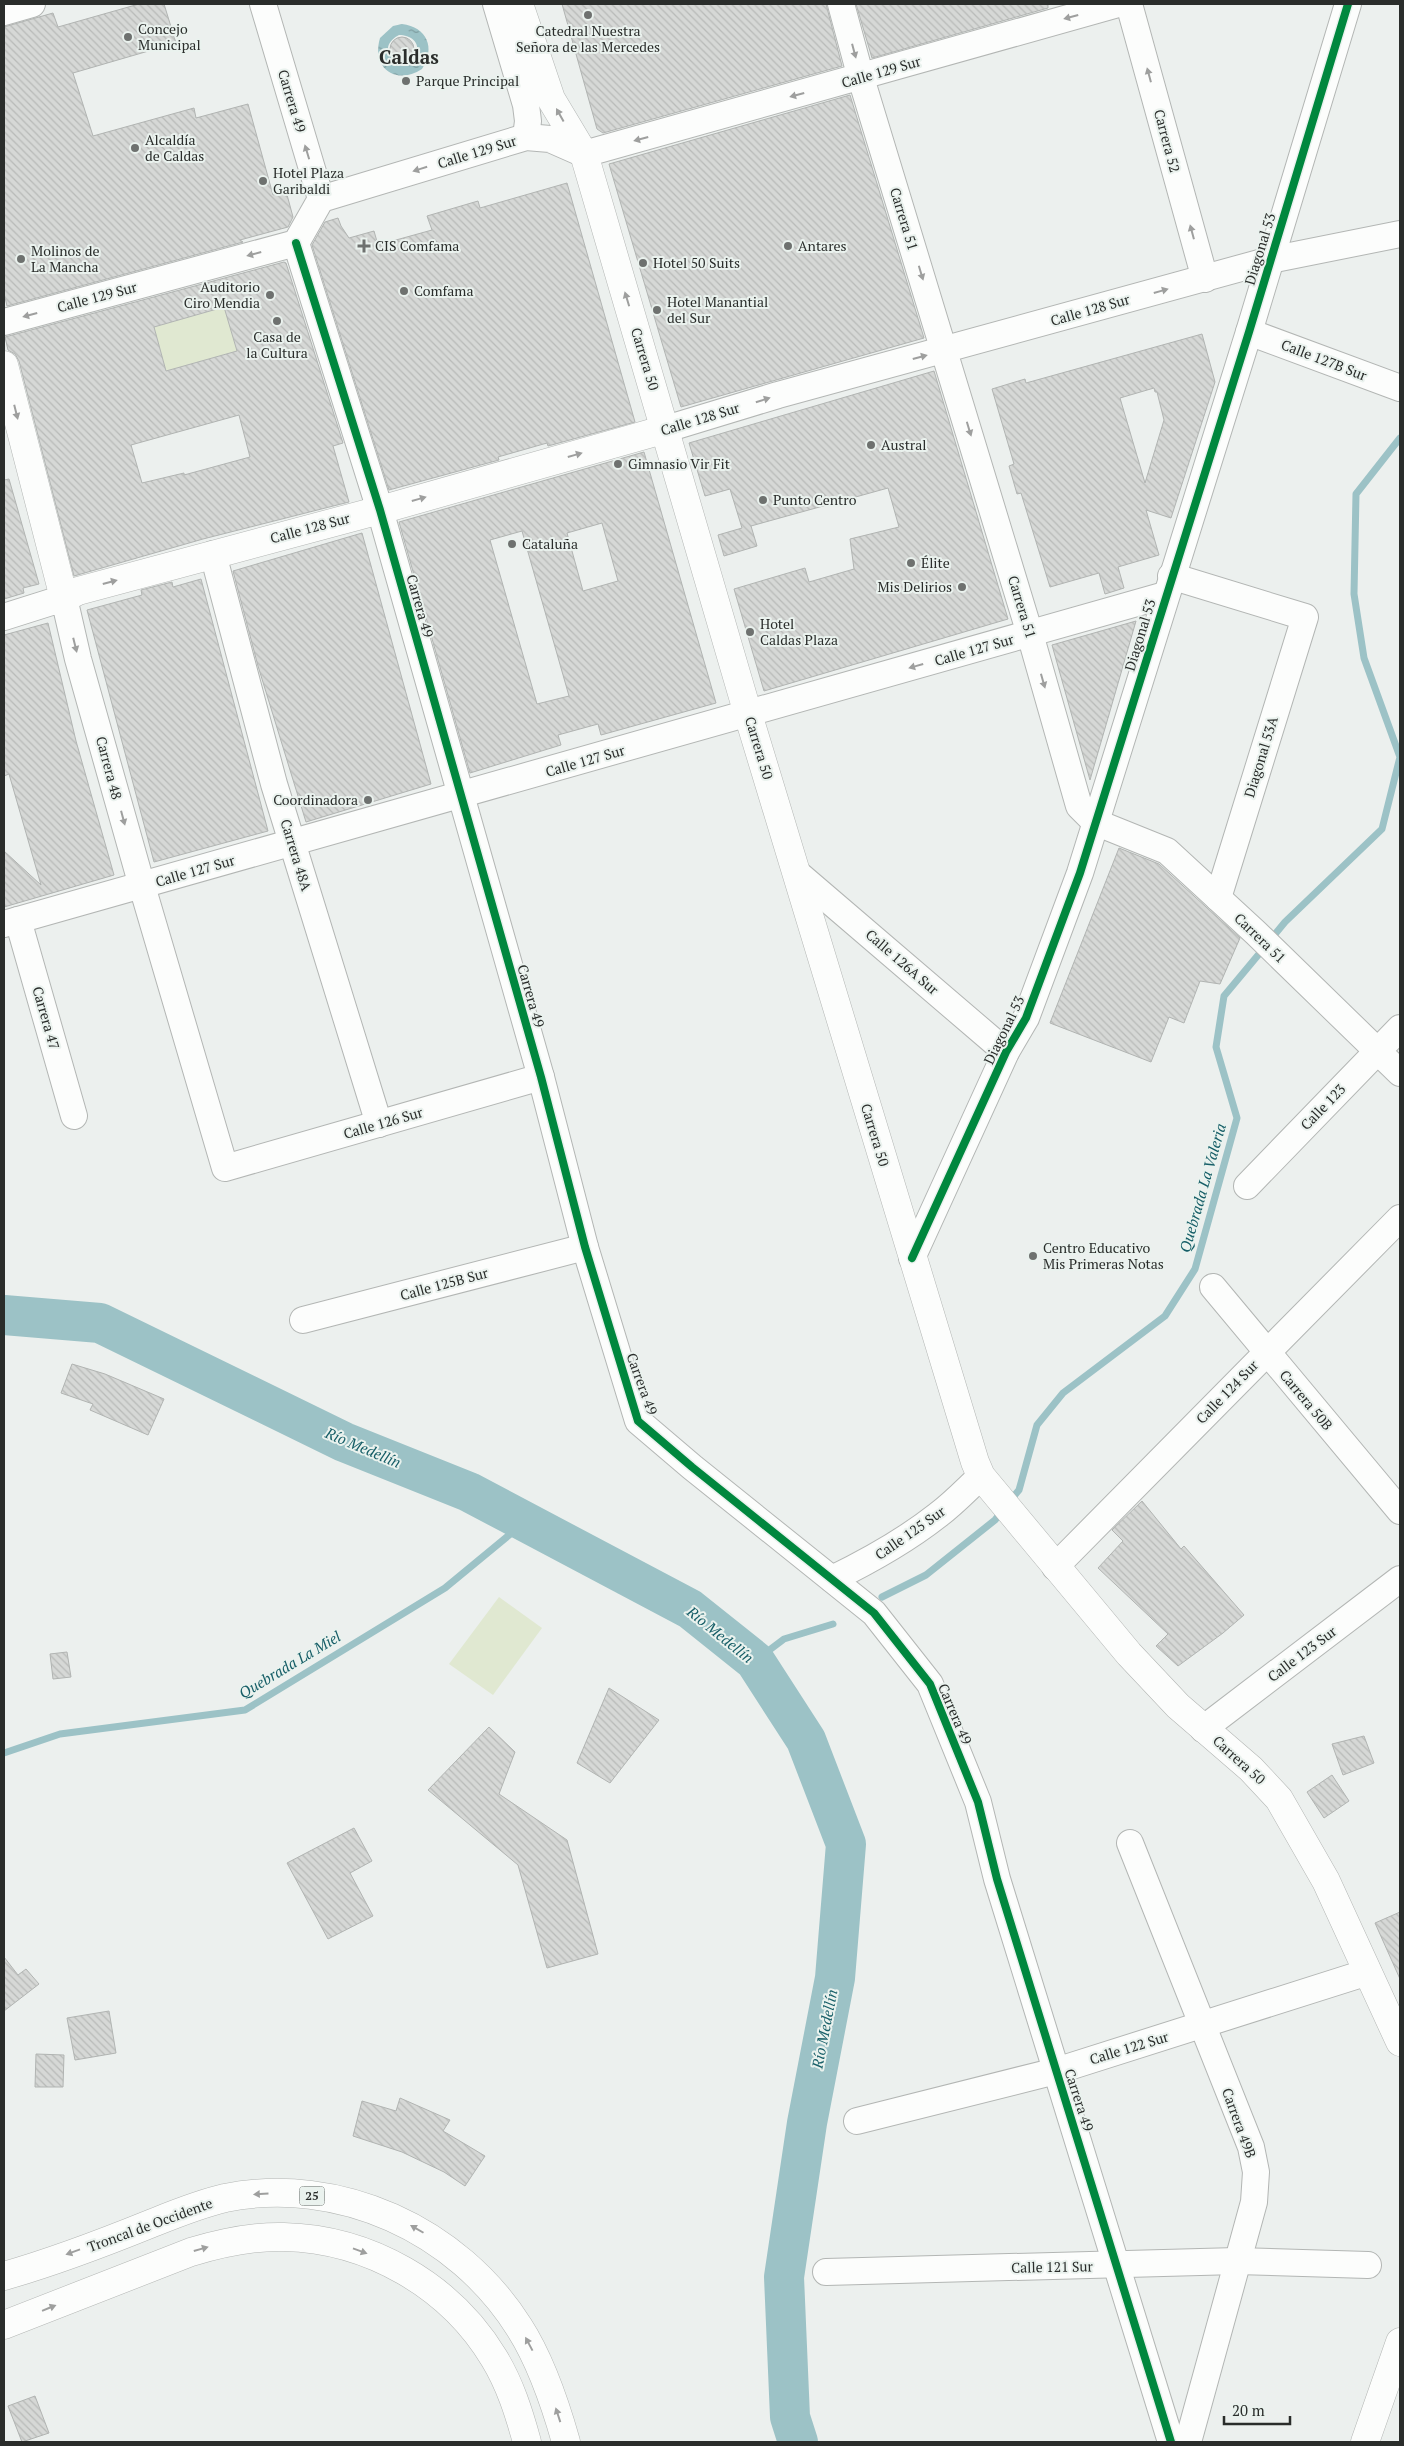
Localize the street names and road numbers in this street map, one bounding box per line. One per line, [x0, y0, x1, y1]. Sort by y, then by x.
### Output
street label: Calle 129 Sur [839, 51, 923, 92]
street label: Carrera 49 [274, 67, 311, 135]
street label: Carrera 52 [1150, 107, 1185, 175]
street label: Calle 129 Sur [435, 130, 519, 173]
street label: Carrera 51 [886, 185, 923, 253]
street label: Diagonal 53 [1240, 211, 1279, 287]
street label: Calle 129 Sur [55, 277, 139, 316]
street label: Calle 128 Sur [1048, 289, 1132, 330]
street label: Carrera 50 [627, 325, 664, 393]
street label: Calle 127B Sur [1279, 334, 1370, 385]
street label: Calle 128 Sur [658, 397, 742, 440]
street label: Calle 128 Sur [268, 508, 352, 547]
street label: Carrera 49 [402, 572, 439, 640]
street label: Carrera 51 [1004, 573, 1041, 641]
street label: Diagonal 53 [1120, 597, 1159, 673]
street label: Calle 127 Sur [932, 629, 1016, 670]
street label: Carrera 50 [741, 714, 778, 782]
street label: Diagonal 53A [1239, 714, 1282, 800]
street label: Carrera 48 [92, 734, 127, 802]
street label: Calle 127 Sur [543, 740, 627, 781]
street label: Carrera 48A [277, 817, 317, 894]
street label: Calle 127 Sur [153, 850, 237, 891]
street label: Carrera 51 [1230, 908, 1290, 967]
street label: Calle 126A Sur [862, 925, 943, 999]
street label: Carrera 49 [513, 962, 550, 1030]
street label: Carrera 47 [28, 984, 65, 1052]
street label: Diagonal 53 [979, 992, 1028, 1067]
street label: Calle 123 [1296, 1079, 1349, 1134]
street label: Carrera 50 [857, 1101, 894, 1169]
street label: Calle 126 Sur [341, 1102, 425, 1143]
street label: Calle 125B Sur [398, 1262, 491, 1304]
street label: Carrera 49 [622, 1350, 662, 1417]
street label: Calle 124 Sur [1191, 1355, 1262, 1428]
street label: Carrera 50B [1276, 1366, 1337, 1434]
street label: Calle 125 Sur [871, 1501, 949, 1564]
street label: Calle 123 Sur [1263, 1621, 1341, 1686]
street label: Carrera 49 [934, 1680, 977, 1747]
street label: Carrera 50 [1209, 1731, 1270, 1788]
street label: Calle 122 Sur [1087, 2026, 1171, 2069]
street label: Carrera 49 [1060, 2066, 1099, 2134]
street label: Carrera 49B [1218, 2085, 1261, 2161]
road number: 25 [300, 2186, 324, 2206]
street label: Troncal de Occidente [85, 2193, 215, 2256]
street label: Calle 121 Sur [1011, 2256, 1094, 2277]

